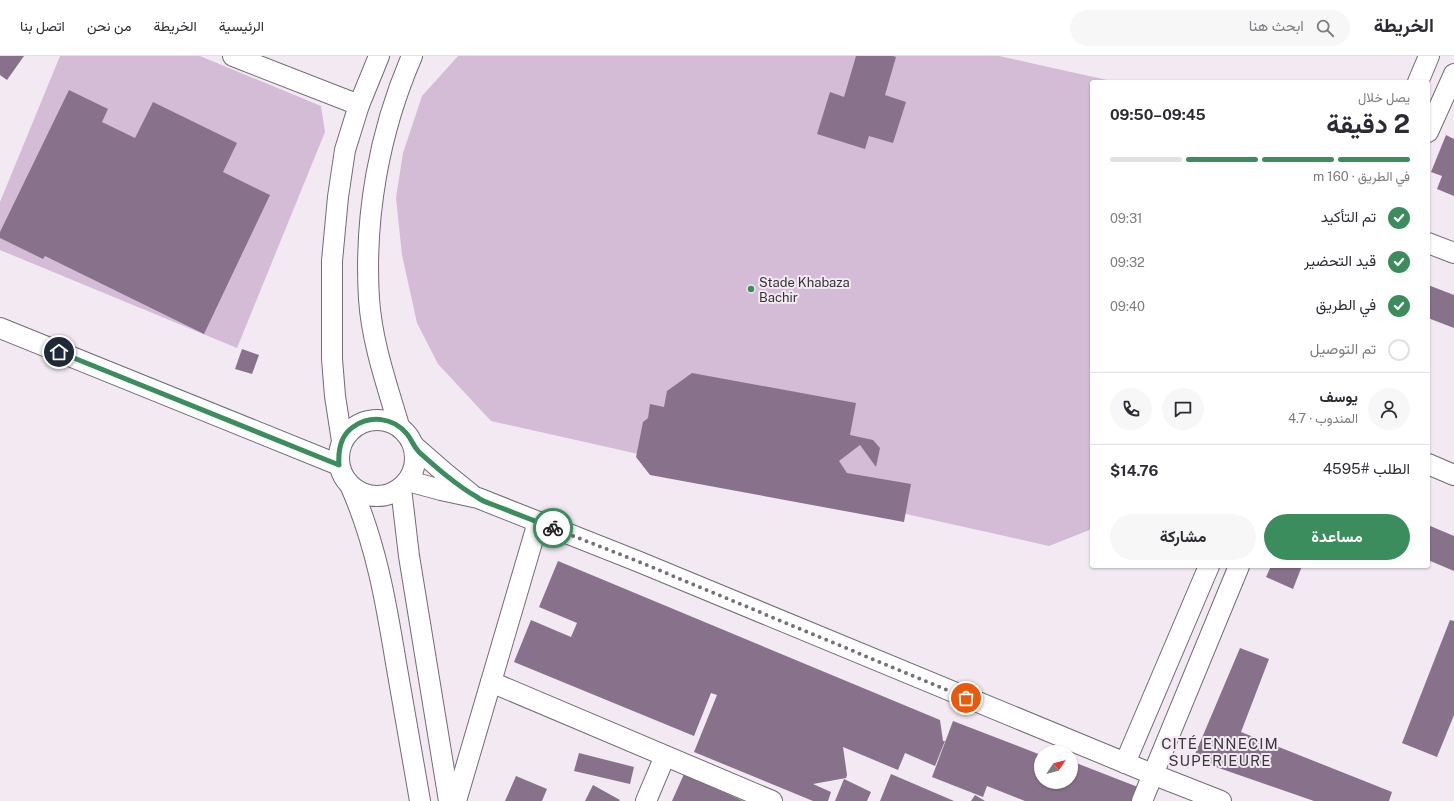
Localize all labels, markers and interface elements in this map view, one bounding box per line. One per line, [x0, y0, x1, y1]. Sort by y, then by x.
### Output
search box [1070, 10, 1350, 46]
text: الخريطة [1374, 14, 1434, 36]
text: ابحث هنا [1249, 17, 1304, 34]
icon: search [1314, 17, 1336, 39]
text: اتصل بنا [20, 18, 65, 34]
text: من نحن [87, 18, 131, 34]
text: الخريطة [153, 18, 197, 34]
text: الرئيسية [219, 18, 264, 34]
text: يصل خلال [1358, 90, 1410, 105]
text: 09:45–09:50 [1110, 106, 1206, 123]
text: 2 دقيقة [1326, 108, 1410, 139]
text: في الطريق · 160 m [1313, 169, 1410, 184]
icon: check [1388, 207, 1410, 229]
text: تم التأكيد [1321, 208, 1376, 225]
text: 09:31 [1110, 211, 1142, 226]
icon: check [1388, 251, 1410, 273]
text: قيد التحضير [1304, 252, 1376, 269]
text: 09:32 [1110, 255, 1145, 270]
place label: Stade Khabaza Bachir [759, 275, 850, 305]
marker: Stade Khabaza Bachir [746, 284, 756, 294]
icon: check [1388, 295, 1410, 317]
text: في الطريق [1316, 296, 1376, 313]
text: 09:40 [1110, 299, 1145, 314]
pin [42, 335, 76, 369]
text: تم التوصيل [1310, 340, 1376, 357]
icon: home [48, 341, 70, 363]
button: phone [1110, 388, 1152, 430]
button: chat [1162, 388, 1204, 430]
text: يوسف [1320, 388, 1358, 405]
button: person [1368, 388, 1410, 430]
text: المندوب · 4.7 [1288, 411, 1358, 426]
text: الطلب #4595 [1323, 460, 1410, 477]
text: $14.76 [1110, 462, 1158, 479]
courier [533, 508, 573, 548]
button: مشاركة [1110, 514, 1256, 560]
button: مساعدة [1264, 514, 1410, 560]
icon: bike [542, 517, 564, 539]
pin [949, 681, 983, 715]
icon: bag [955, 687, 977, 709]
district label: CITÉ ENNECIM SUPERIEURE [1161, 735, 1279, 769]
north arrow [1034, 745, 1078, 789]
map controls [1034, 745, 1078, 789]

